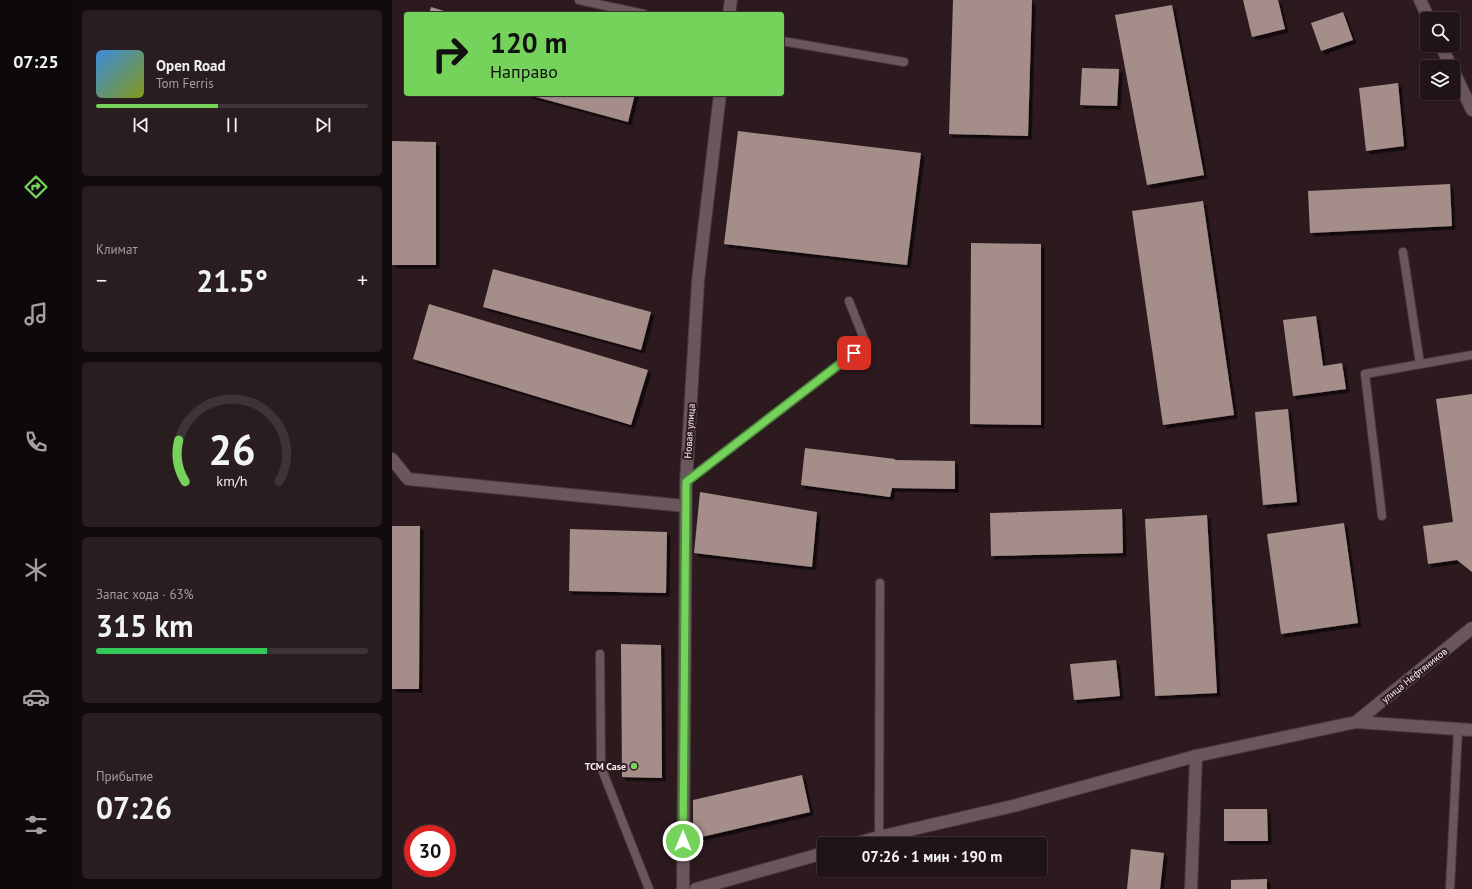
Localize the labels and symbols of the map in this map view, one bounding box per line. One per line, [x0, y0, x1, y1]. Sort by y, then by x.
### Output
pin [837, 336, 871, 370]
street label: Новая улица [681, 403, 698, 459]
street label: улица Нефтяников [1379, 645, 1450, 706]
place label: ТСМ Case [585, 760, 626, 773]
marker: ТСМ Case [629, 761, 639, 771]
position arrow [662, 820, 704, 862]
speed limit sign: 30 [404, 825, 456, 877]

